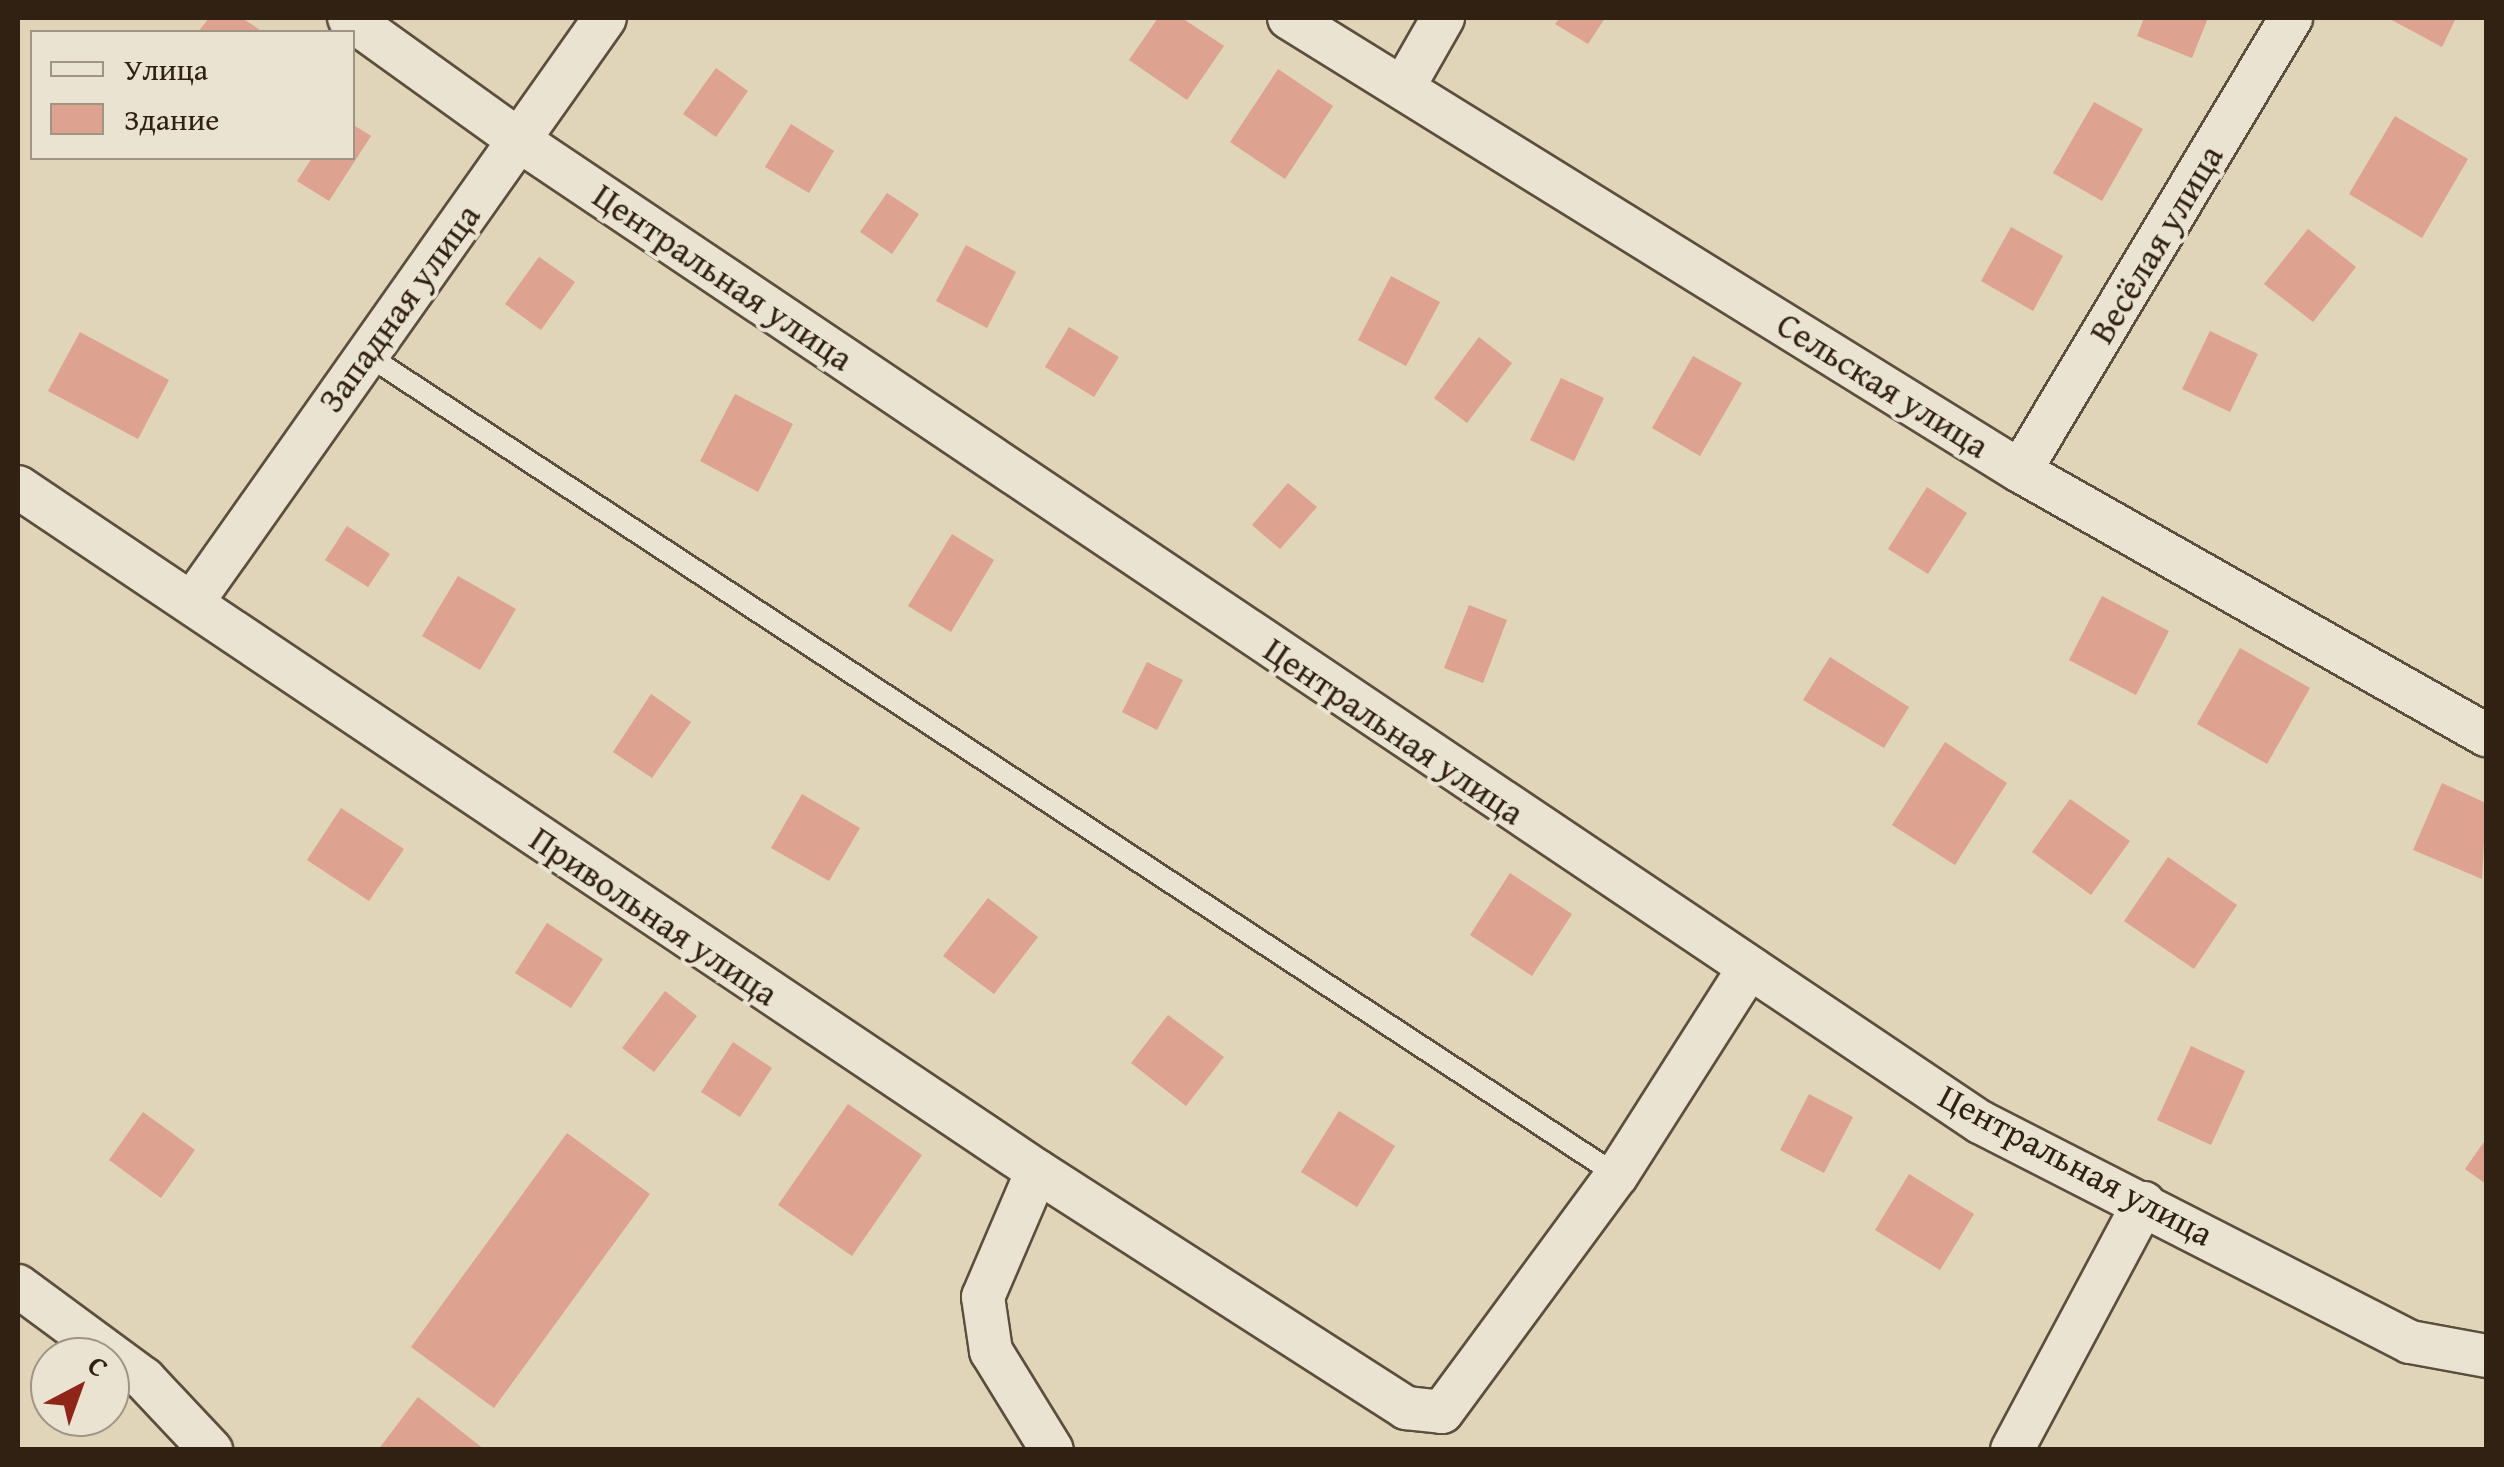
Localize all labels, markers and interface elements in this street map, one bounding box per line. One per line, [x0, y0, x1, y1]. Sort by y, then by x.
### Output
legend [30, 30, 355, 160]
text: Улица [124, 47, 208, 91]
text: Здание [124, 97, 219, 141]
street label: Весёлая улица [2080, 137, 2232, 351]
street label: Центральная улица [585, 174, 861, 380]
street label: Западная улица [309, 196, 489, 420]
street label: Сельская улица [1769, 303, 1997, 467]
street label: Центральная улица [1256, 628, 1532, 834]
street label: Привольная улица [522, 818, 786, 1014]
street label: Центральная улица [1932, 1075, 2220, 1255]
north arrow [30, 1337, 130, 1437]
text: С [79, 1345, 118, 1386]

